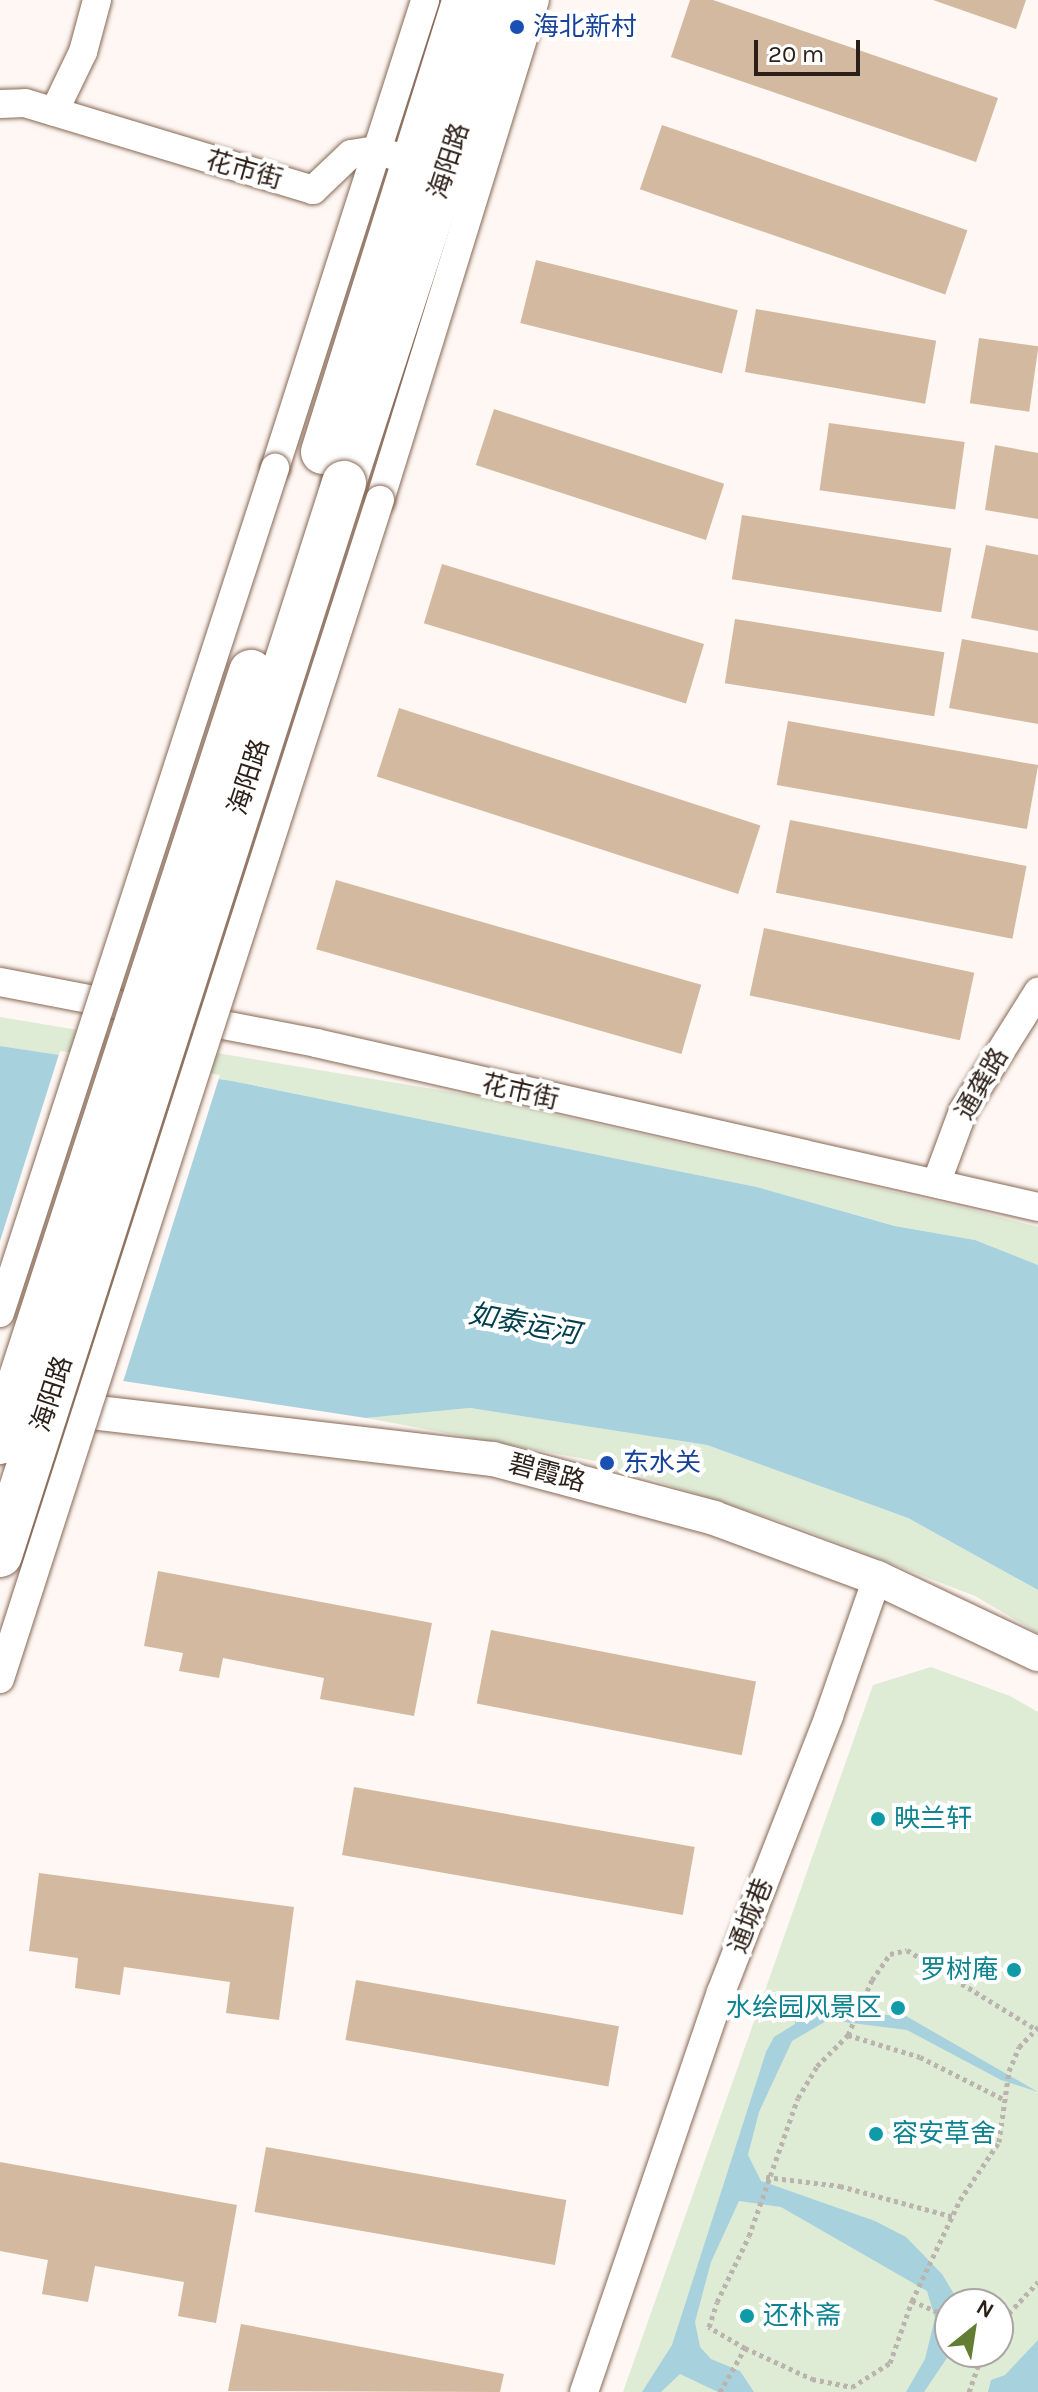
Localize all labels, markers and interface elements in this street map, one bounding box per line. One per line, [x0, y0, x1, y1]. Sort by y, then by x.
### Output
place label: 海北新村 [533, 11, 637, 43]
marker: 海北新村 [508, 18, 526, 36]
scale bar [758, 24, 864, 74]
text: 20 m [768, 40, 824, 68]
street label: 海阳路 [422, 119, 476, 203]
street label: 花市街 [202, 144, 286, 196]
street label: 海阳路 [222, 735, 276, 819]
street label: 通龚路 [949, 1042, 1015, 1126]
street label: 花市街 [478, 1068, 562, 1116]
water label: 如泰运河 [466, 1297, 582, 1351]
street label: 海阳路 [25, 1352, 79, 1436]
place label: 东水关 [623, 1447, 701, 1479]
street label: 碧霞路 [505, 1448, 589, 1498]
marker: 东水关 [598, 1454, 616, 1472]
place label: 映兰轩 [894, 1803, 972, 1835]
marker: 映兰轩 [869, 1810, 887, 1828]
street label: 通城巷 [722, 1874, 780, 1958]
place label: 罗树庵 [920, 1954, 998, 1986]
marker: 罗树庵 [1005, 1961, 1023, 1979]
place label: 水绘园风景区 [726, 1992, 882, 2024]
marker: 水绘园风景区 [889, 1999, 907, 2017]
place label: 容安草舍 [892, 2118, 996, 2150]
marker: 容安草舍 [867, 2125, 885, 2143]
north arrow [934, 2288, 1014, 2368]
text: N [972, 2294, 998, 2324]
place label: 还朴斋 [763, 2300, 841, 2332]
marker: 还朴斋 [738, 2307, 756, 2325]

